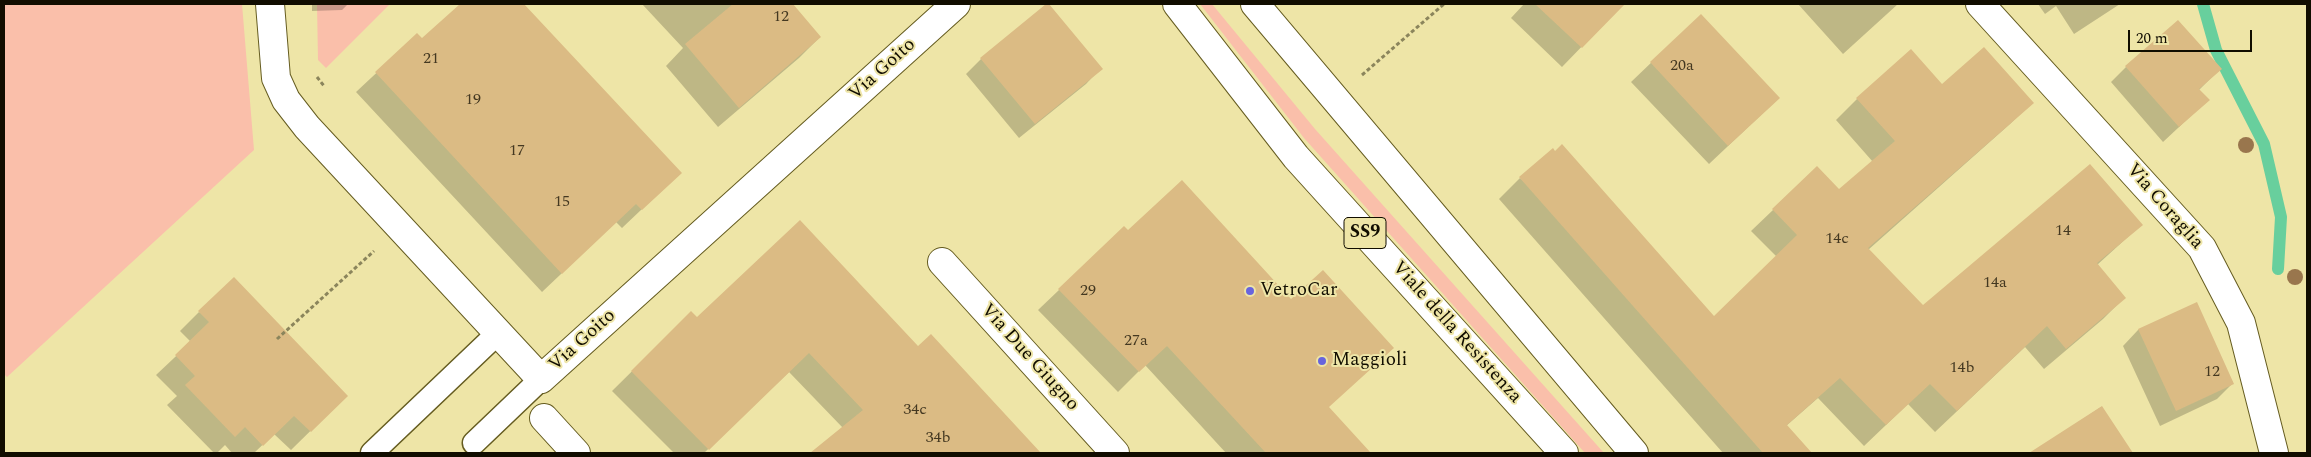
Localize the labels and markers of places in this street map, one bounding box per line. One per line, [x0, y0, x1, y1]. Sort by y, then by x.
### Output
place label: VetroCar [1260, 280, 1338, 302]
marker: VetroCar [1244, 285, 1256, 297]
place label: Maggioli [1332, 350, 1408, 372]
marker: Maggioli [1316, 355, 1328, 367]

